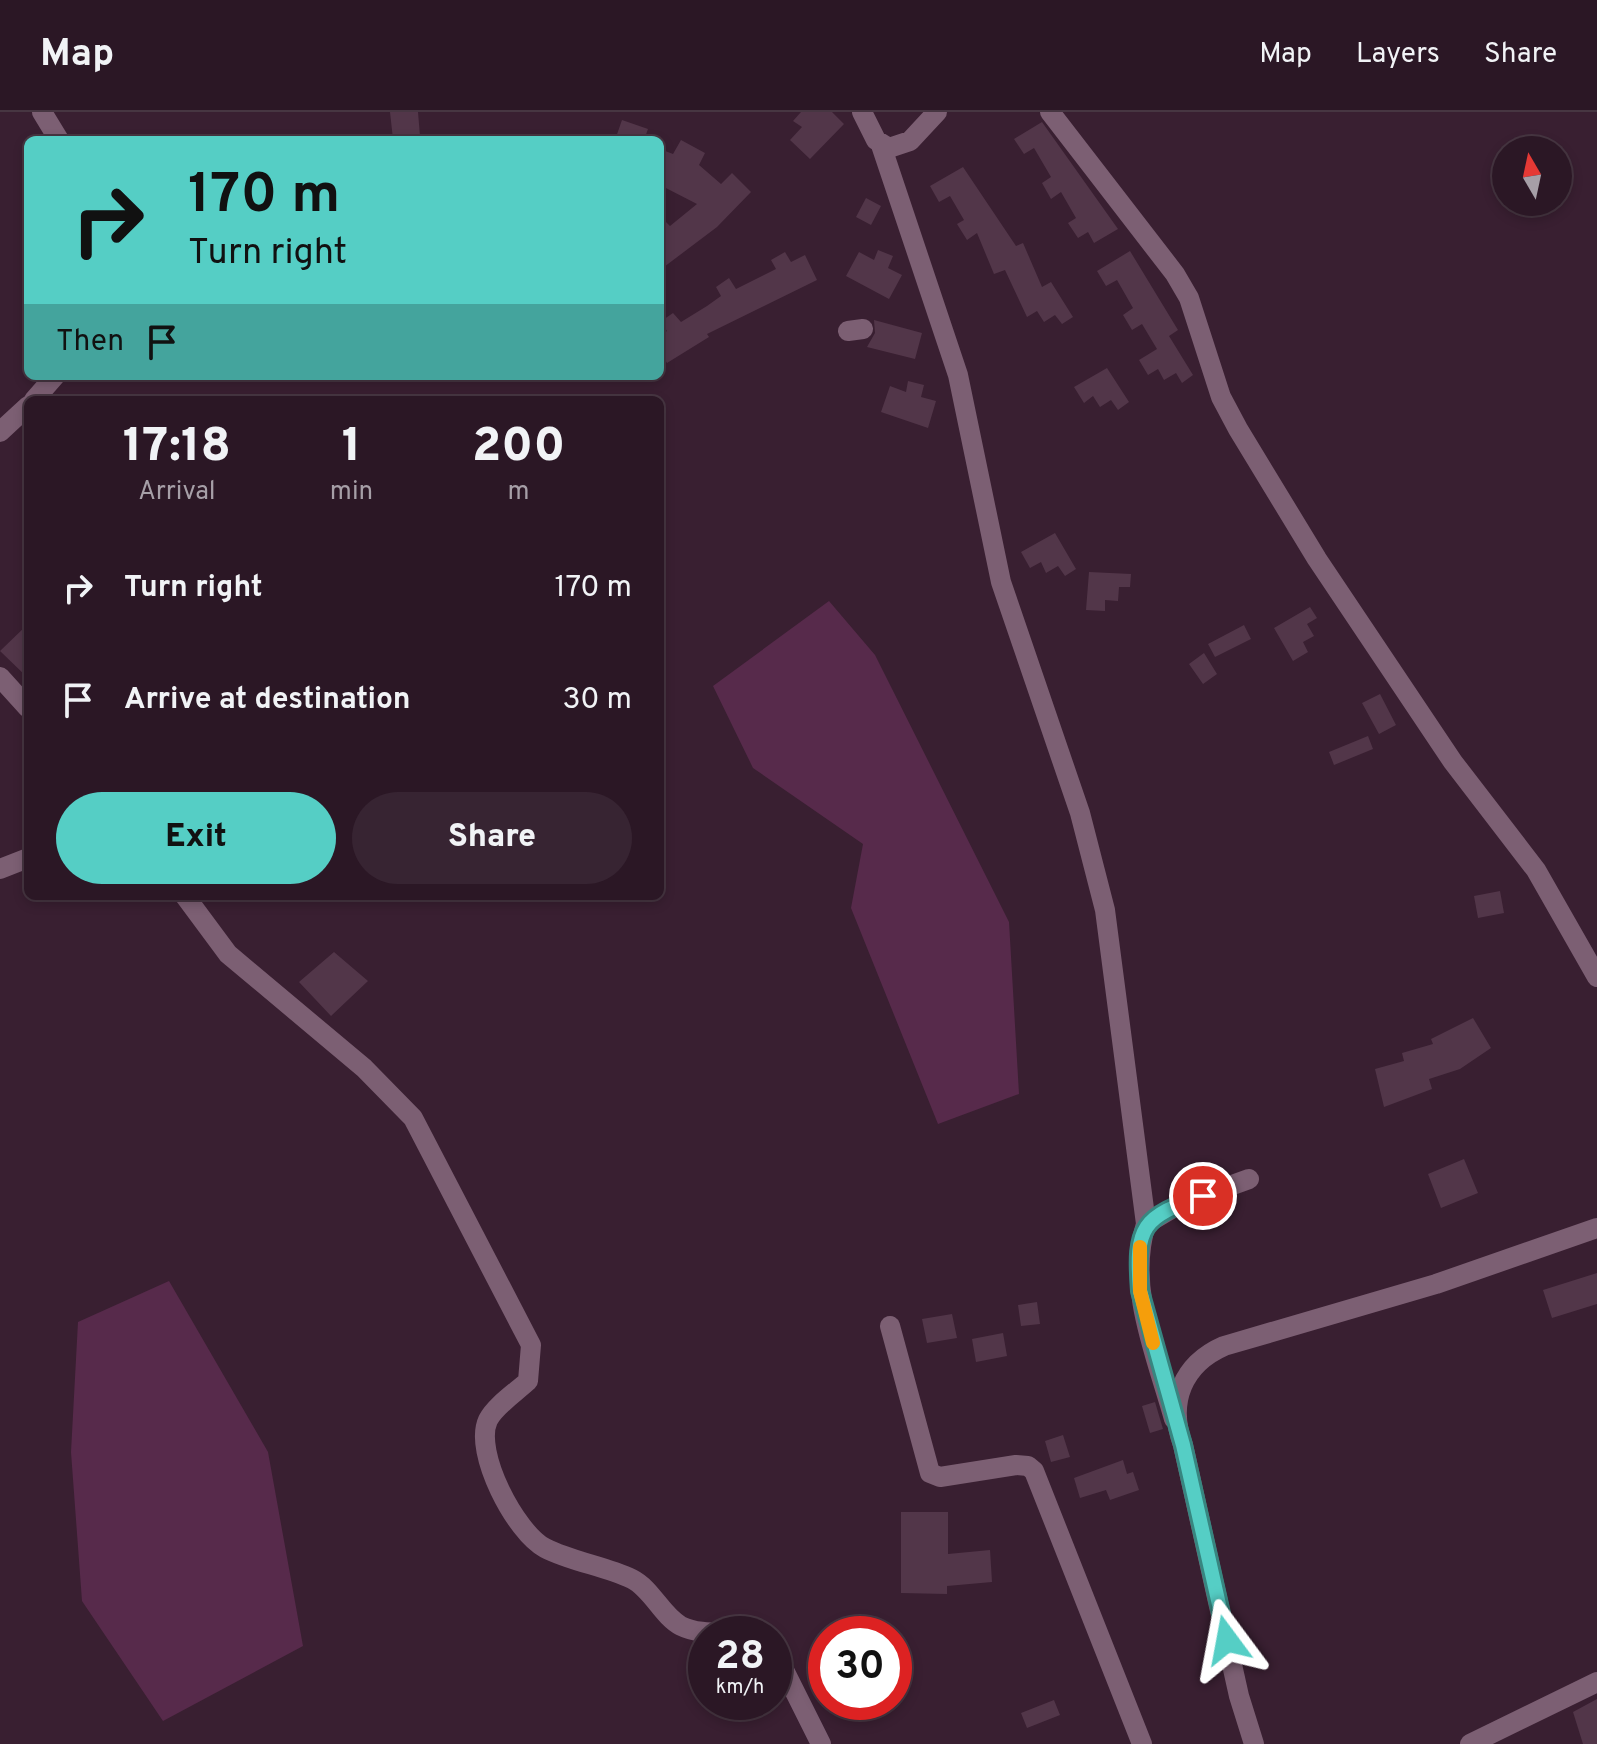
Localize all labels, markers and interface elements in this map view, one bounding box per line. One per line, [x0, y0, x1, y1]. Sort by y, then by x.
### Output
text: Map [40, 31, 114, 80]
text: Map [1259, 37, 1312, 73]
text: Layers [1356, 37, 1440, 73]
text: Share [1484, 37, 1557, 73]
north arrow [1492, 136, 1572, 216]
map controls [1492, 136, 1572, 216]
text: 170 m [188, 162, 340, 232]
icon: right [56, 168, 160, 272]
text: Turn right [188, 231, 347, 277]
icon: arrive [140, 320, 184, 364]
text: Then [56, 324, 124, 361]
text: 17:18 [123, 418, 231, 478]
text: 1 [342, 418, 361, 478]
text: 200 [472, 418, 565, 478]
text: Arrival [138, 476, 216, 509]
text: min [330, 476, 373, 509]
text: m [508, 476, 530, 509]
icon: right [56, 566, 100, 610]
text: Turn right [124, 570, 262, 607]
text: 170 m [554, 570, 632, 607]
icon: arrive [56, 678, 100, 722]
text: Arrive at destination [124, 682, 410, 719]
text: 30 m [563, 682, 632, 719]
button: Exit [56, 792, 336, 884]
button: Share [352, 792, 632, 884]
pin [1169, 1162, 1237, 1230]
icon: arrive [1181, 1174, 1225, 1218]
position arrow [1185, 1598, 1269, 1682]
speed limit sign: 30 [808, 1616, 912, 1720]
text: 28 [715, 1633, 765, 1683]
text: km/h [716, 1675, 764, 1701]

